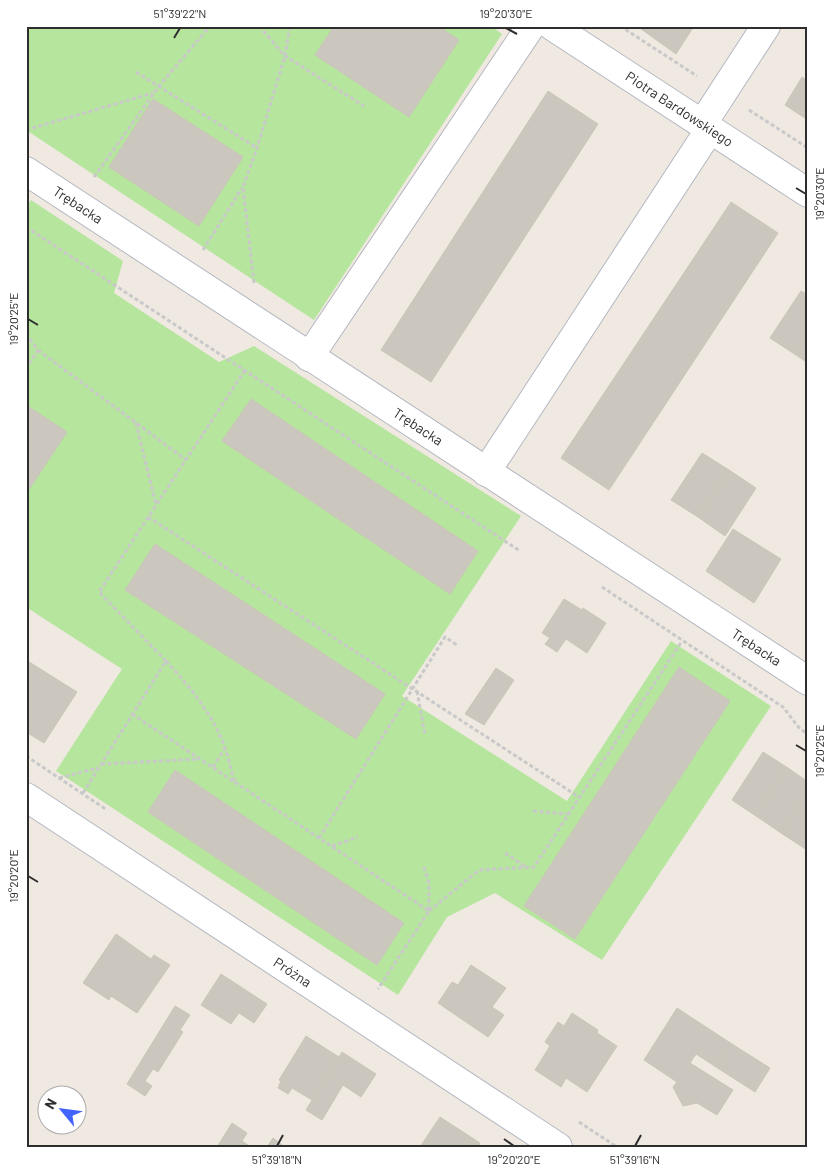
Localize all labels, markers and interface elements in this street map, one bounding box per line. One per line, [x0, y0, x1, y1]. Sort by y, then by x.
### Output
text: 51°39'22"N [154, 6, 206, 20]
text: 19°20'30"E [479, 6, 533, 20]
street label: Piotra Bardowskiego [623, 67, 737, 150]
text: 19°20'30"E [812, 167, 826, 221]
street label: Trębacka [50, 182, 106, 227]
text: 19°20'25"E [6, 293, 20, 345]
street label: Trębacka [390, 404, 446, 449]
street label: Trębacka [729, 625, 785, 669]
text: 19°20'25"E [812, 725, 826, 777]
text: 19°20'20"E [6, 849, 20, 903]
street label: Próżna [271, 953, 315, 990]
north arrow [38, 1086, 88, 1136]
text: N [41, 1095, 60, 1112]
text: 51°39'18"N [252, 1152, 302, 1166]
text: 19°20'20"E [487, 1152, 541, 1166]
text: 51°39'16"N [610, 1152, 660, 1166]

